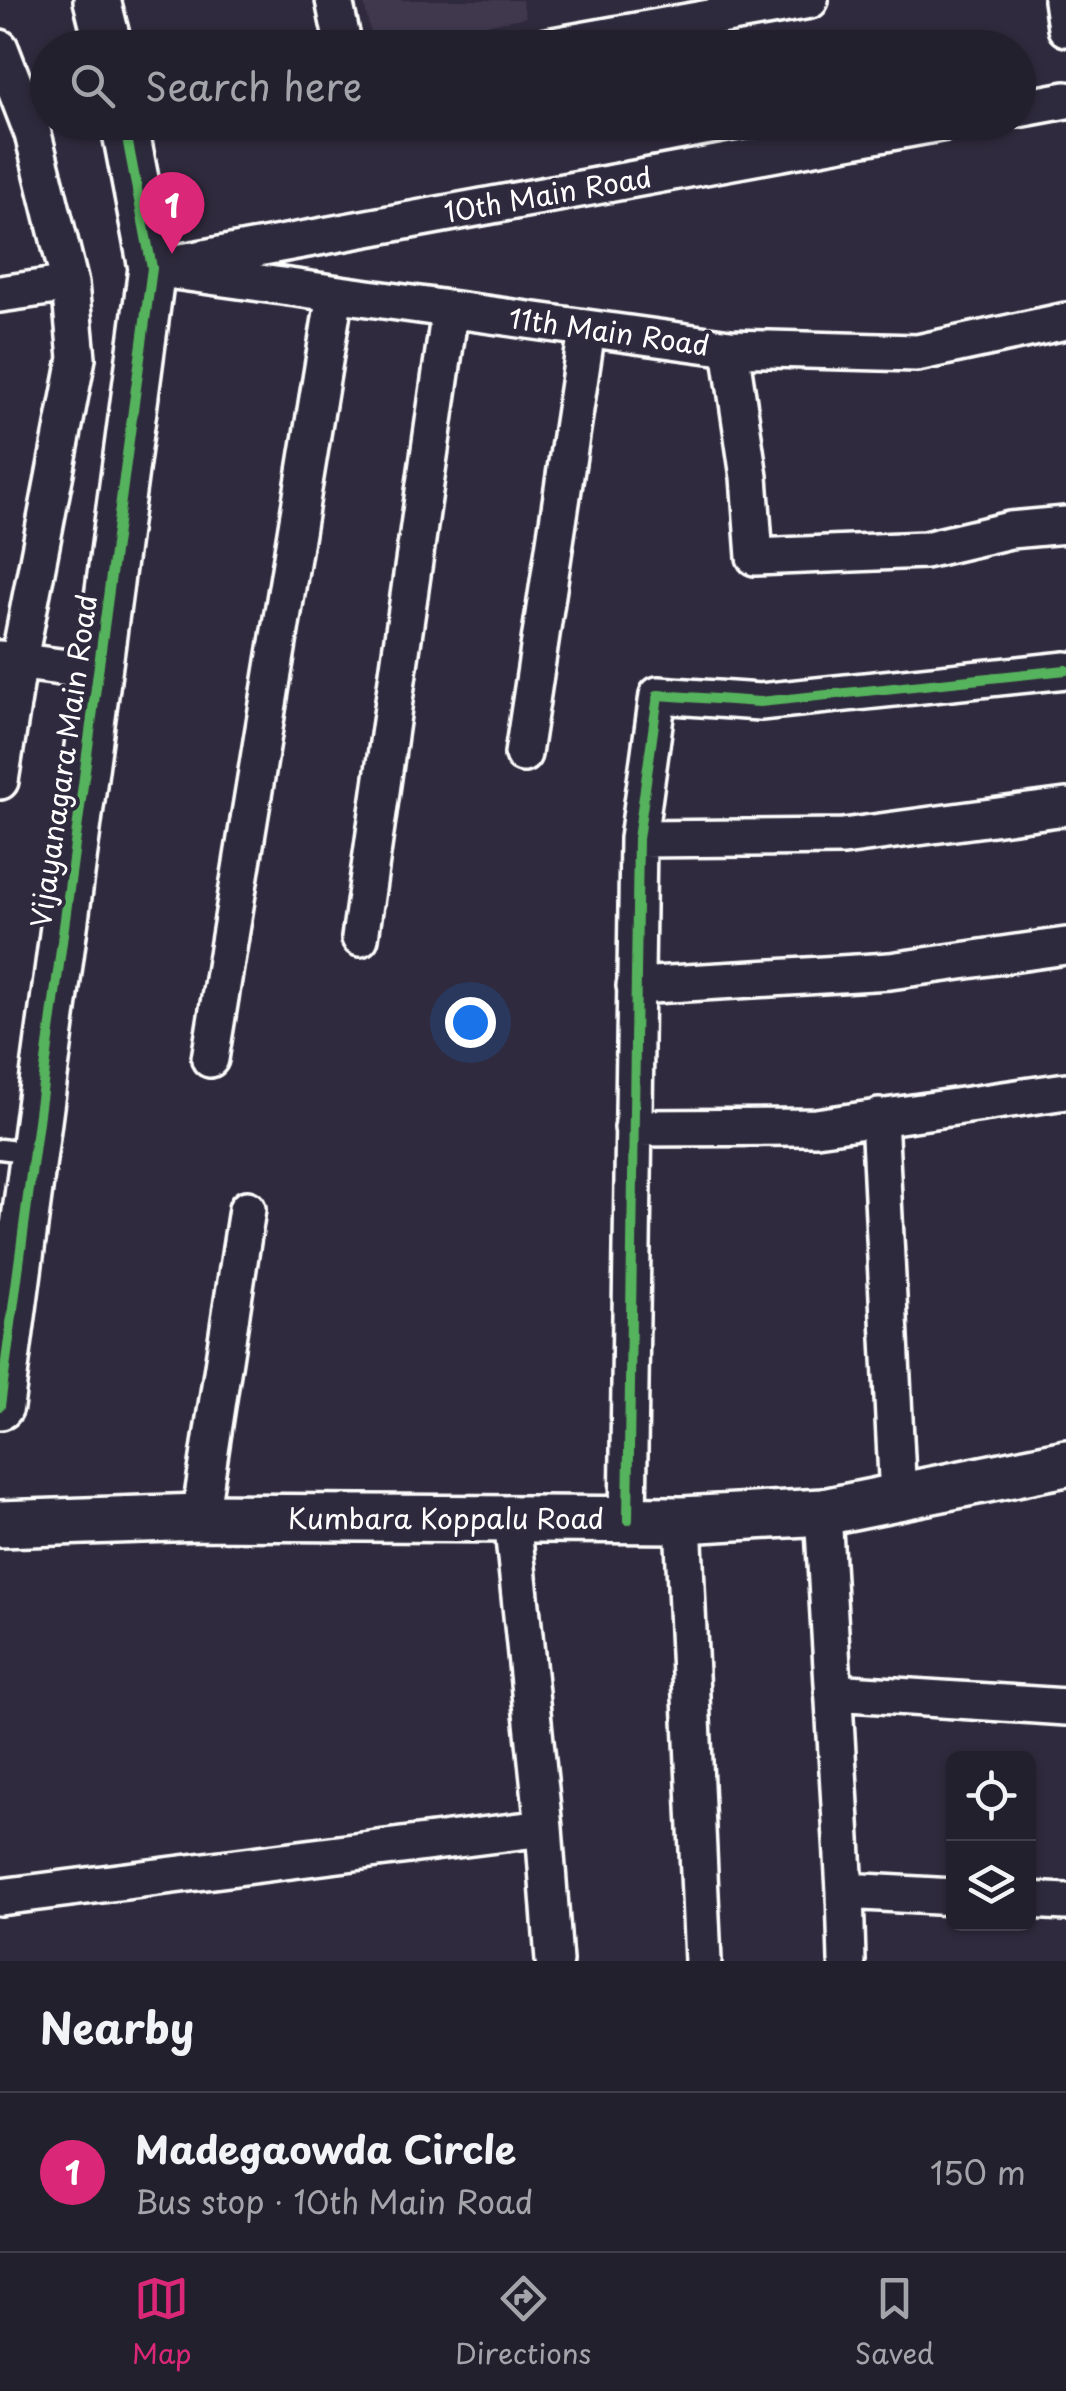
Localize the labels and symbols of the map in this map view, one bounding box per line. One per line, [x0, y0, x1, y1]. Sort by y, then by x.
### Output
street label: 10th Main Road [441, 154, 655, 233]
pin: 1 [140, 172, 204, 254]
street label: 11th Main Road [506, 295, 712, 366]
street label: Vijayanagara Main Road [18, 591, 107, 930]
your location [445, 997, 496, 1048]
street label: Kumbara Koppalu Road [288, 1496, 604, 1539]

